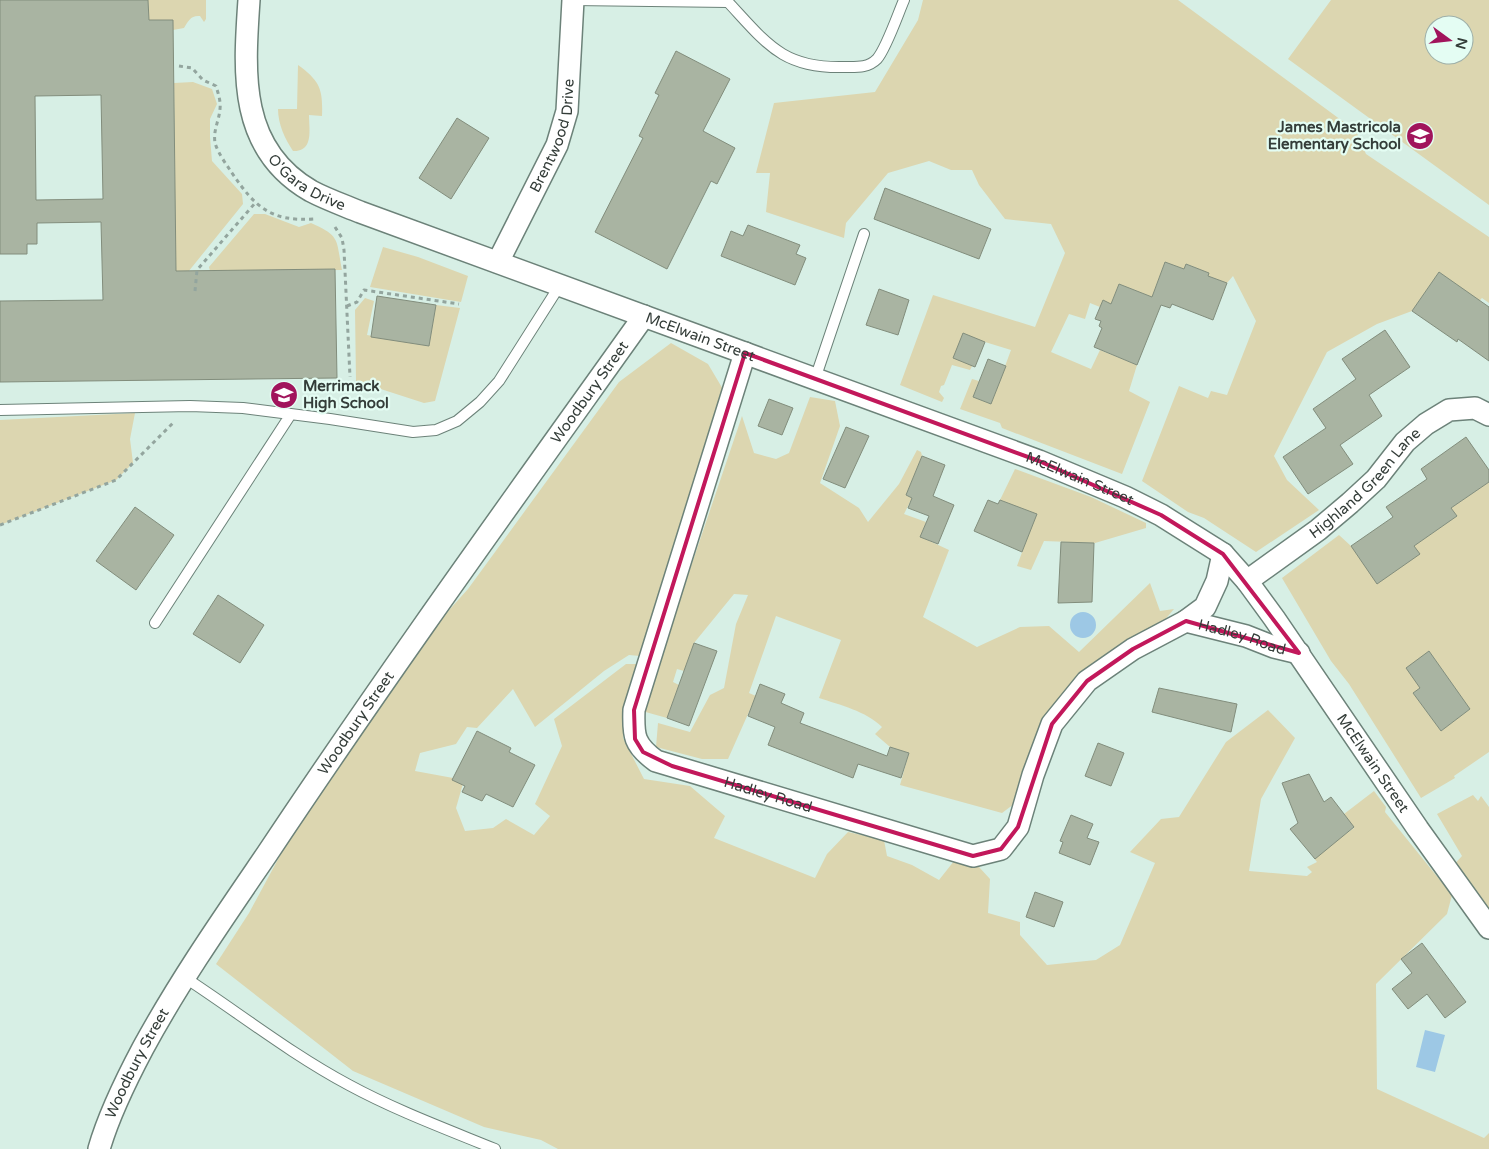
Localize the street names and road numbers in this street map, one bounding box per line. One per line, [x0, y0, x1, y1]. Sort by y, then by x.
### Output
street label: Brentwood Drive [526, 78, 578, 195]
street label: O'Gara Drive [264, 150, 348, 214]
street label: McElwain Street [643, 308, 758, 365]
street label: Woodbury Street [547, 337, 632, 447]
street label: Highland Green Lane [1306, 424, 1424, 542]
street label: McElwain Street [1023, 448, 1137, 509]
street label: Hadley Road [1196, 615, 1288, 659]
street label: Woodbury Street [314, 668, 398, 778]
street label: McElwain Street [1333, 710, 1413, 816]
street label: Hadley Road [722, 773, 814, 816]
street label: Woodbury Street [101, 1005, 173, 1121]

